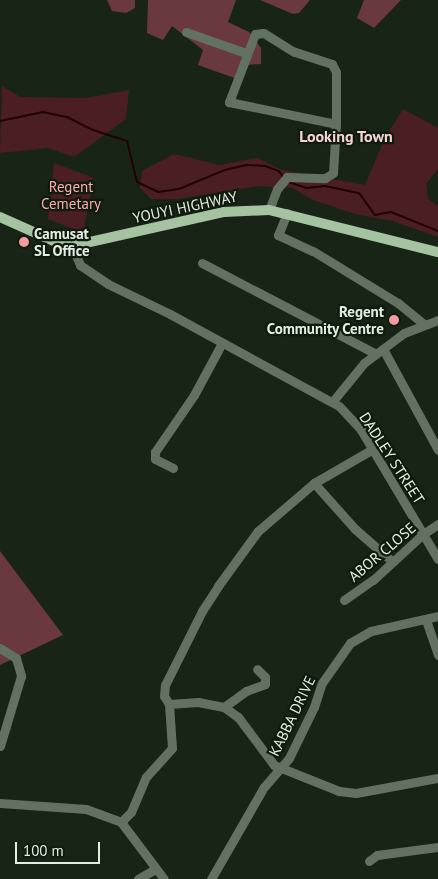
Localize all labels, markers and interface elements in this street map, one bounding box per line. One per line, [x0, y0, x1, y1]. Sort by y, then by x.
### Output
district label: Looking Town [299, 126, 393, 146]
park label: Regent Cemetary [41, 177, 101, 212]
street label: YOUYI HIGHWAY [131, 187, 239, 227]
place label: Camusat SL Office [34, 224, 90, 259]
marker: Camusat SL Office [18, 236, 30, 248]
place label: Regent Community Centre [266, 302, 384, 337]
marker: Regent Community Centre [388, 314, 400, 326]
street label: DADLEY STREET [356, 409, 428, 507]
street label: ABOR CLOSE [345, 519, 419, 585]
street label: KABBA DRIVE [265, 673, 319, 759]
scale bar [18, 832, 102, 864]
text: 100 m [23, 841, 64, 860]

